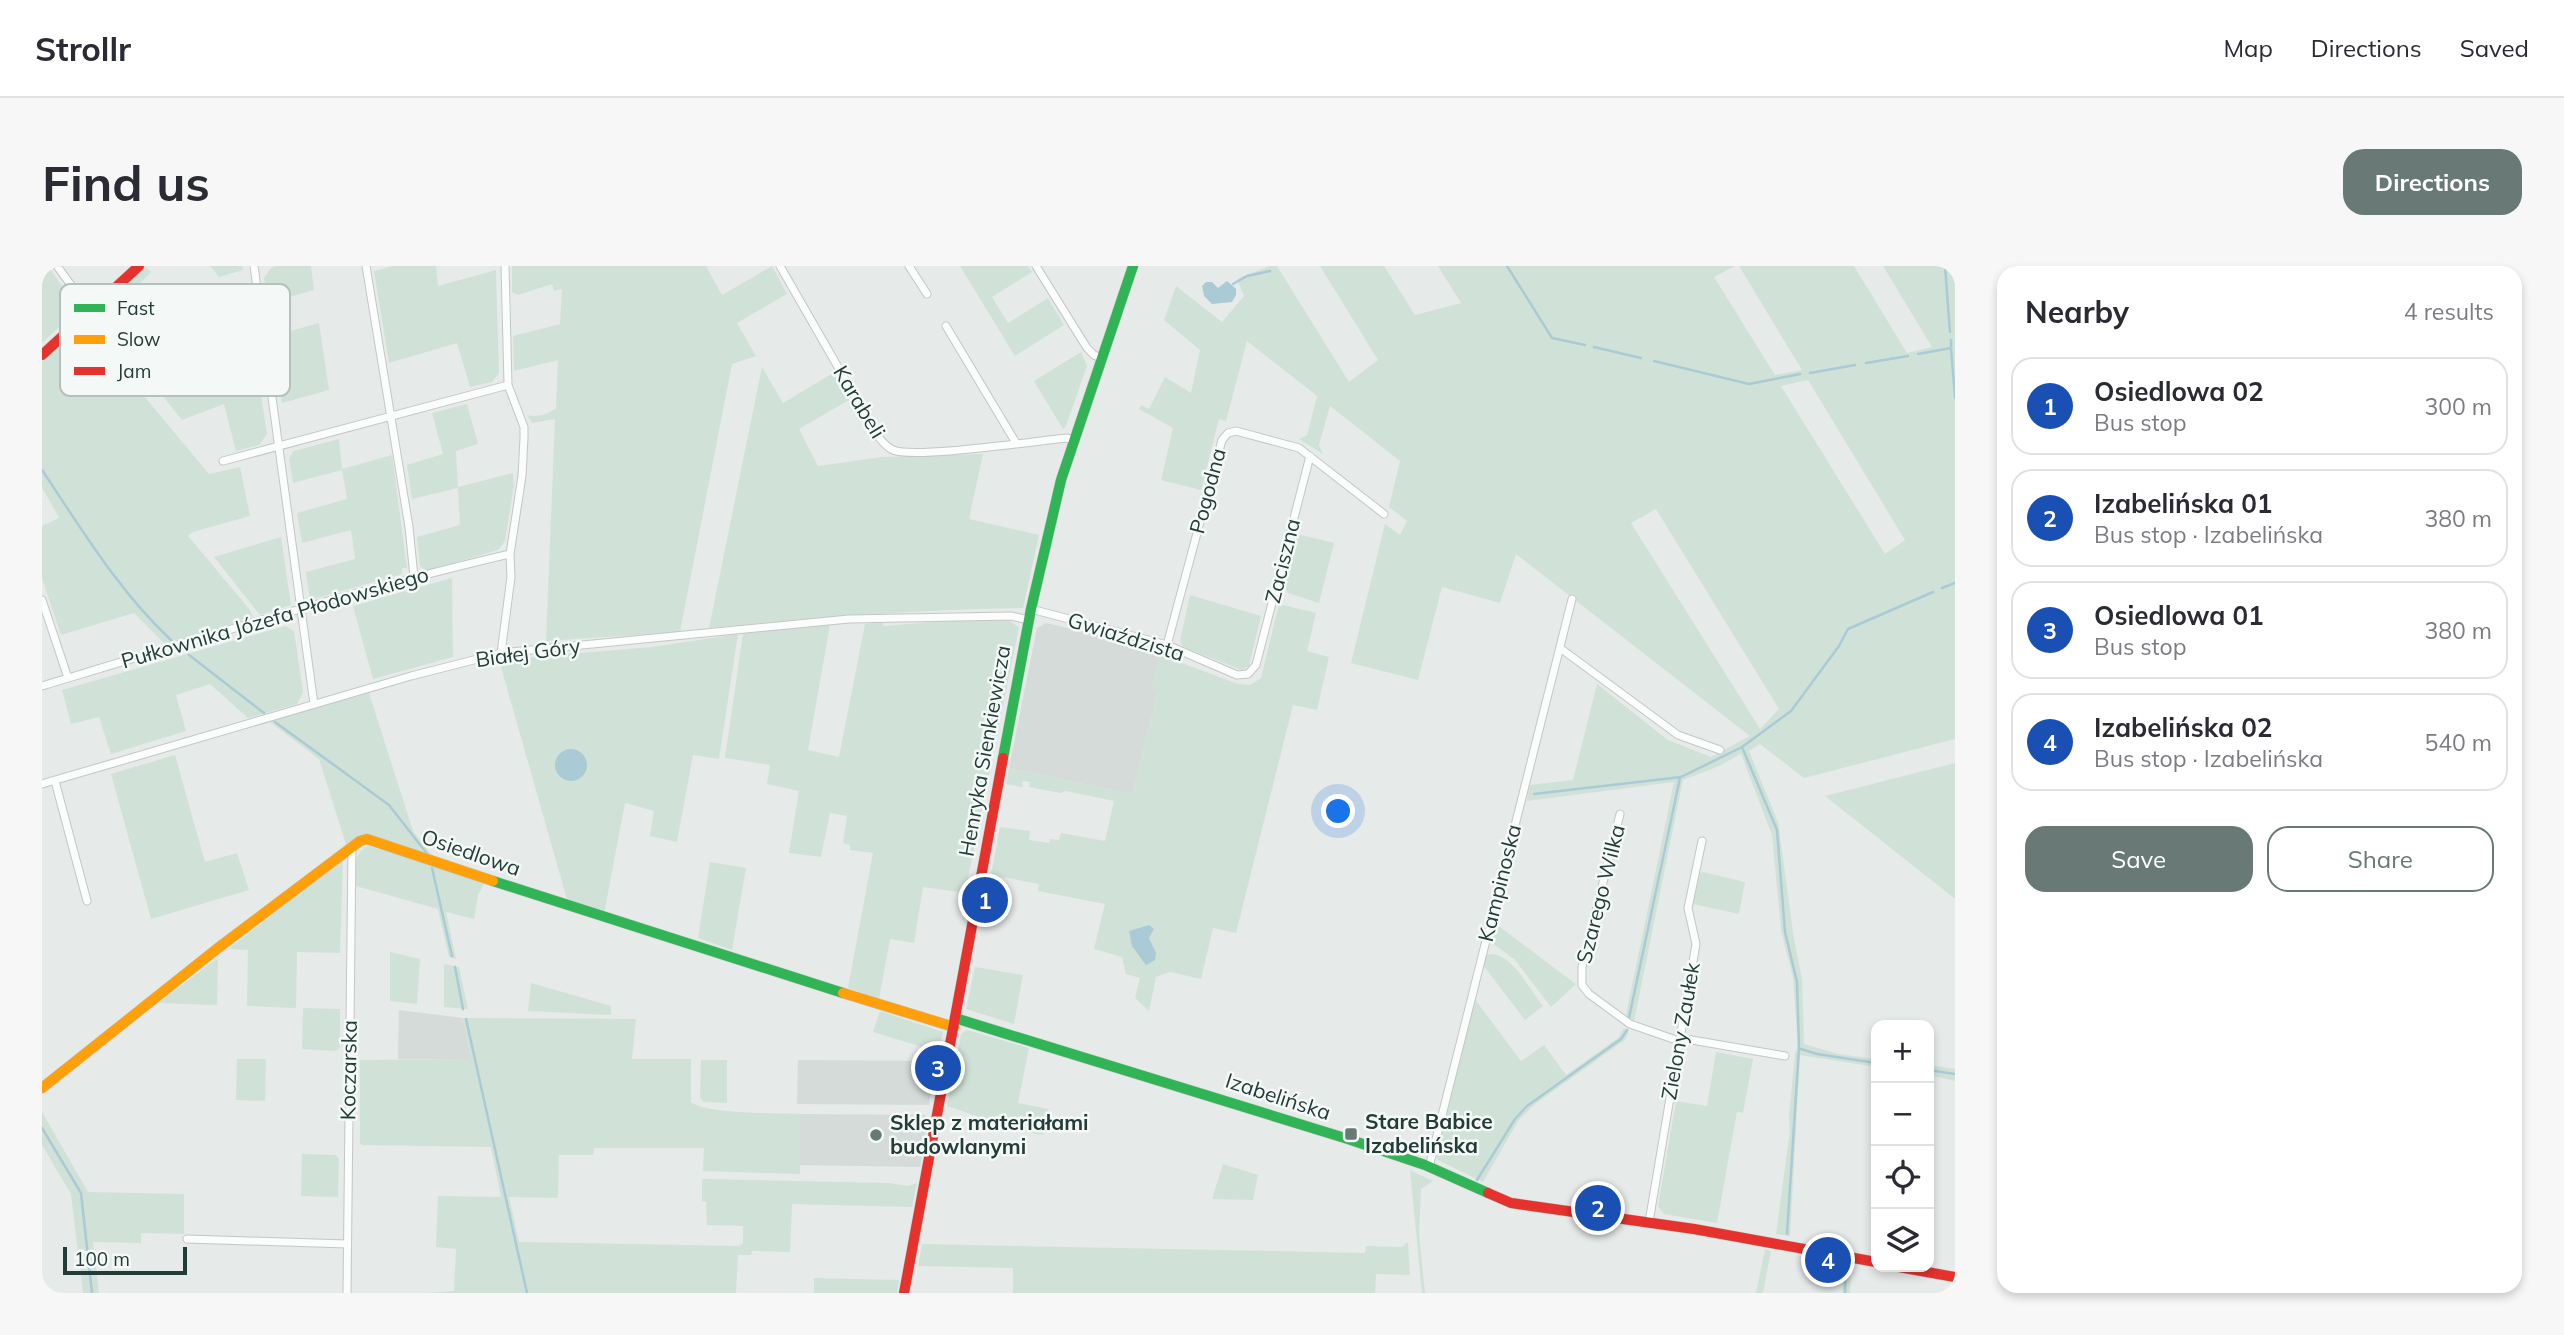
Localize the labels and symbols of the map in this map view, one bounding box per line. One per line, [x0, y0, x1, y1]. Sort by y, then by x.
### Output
legend [60, 284, 290, 396]
text: Fast [117, 296, 155, 320]
text: Slow [117, 327, 161, 351]
text: Jam [117, 359, 151, 383]
street label: Karabeli [828, 360, 892, 442]
street label: Pogodna [1183, 445, 1231, 536]
street label: Zaciszna [1259, 516, 1305, 606]
street label: Pułkownika Józefa Płodowskiego [118, 561, 432, 673]
street label: Gwiaździsta [1065, 606, 1188, 666]
street label: Białej Góry [474, 632, 582, 672]
street label: Henryka Sienkiewicza [953, 643, 1015, 858]
your location [1321, 794, 1355, 828]
street label: Kampinoska [1472, 821, 1526, 944]
street label: Szarego Wilka [1570, 822, 1630, 966]
street label: Osiedlowa [418, 823, 524, 881]
pin: 1 [962, 874, 1008, 926]
street label: Zielony Zaułek [1655, 960, 1705, 1102]
street label: Koczarska [334, 1020, 362, 1120]
pin: 3 [915, 1042, 961, 1094]
street label: Izabelińska [1223, 1067, 1334, 1125]
place label: Stare Babice Izabelińska [1365, 1108, 1493, 1158]
place label: Sklep z materiałami budowlanymi [890, 1109, 1089, 1159]
marker: Stare Babice Izabelińska [1343, 1126, 1359, 1142]
marker: Sklep z materiałami budowlanymi [868, 1127, 884, 1143]
pin: 2 [1575, 1182, 1621, 1234]
pin: 4 [1805, 1234, 1851, 1286]
scale bar [63, 1244, 187, 1276]

